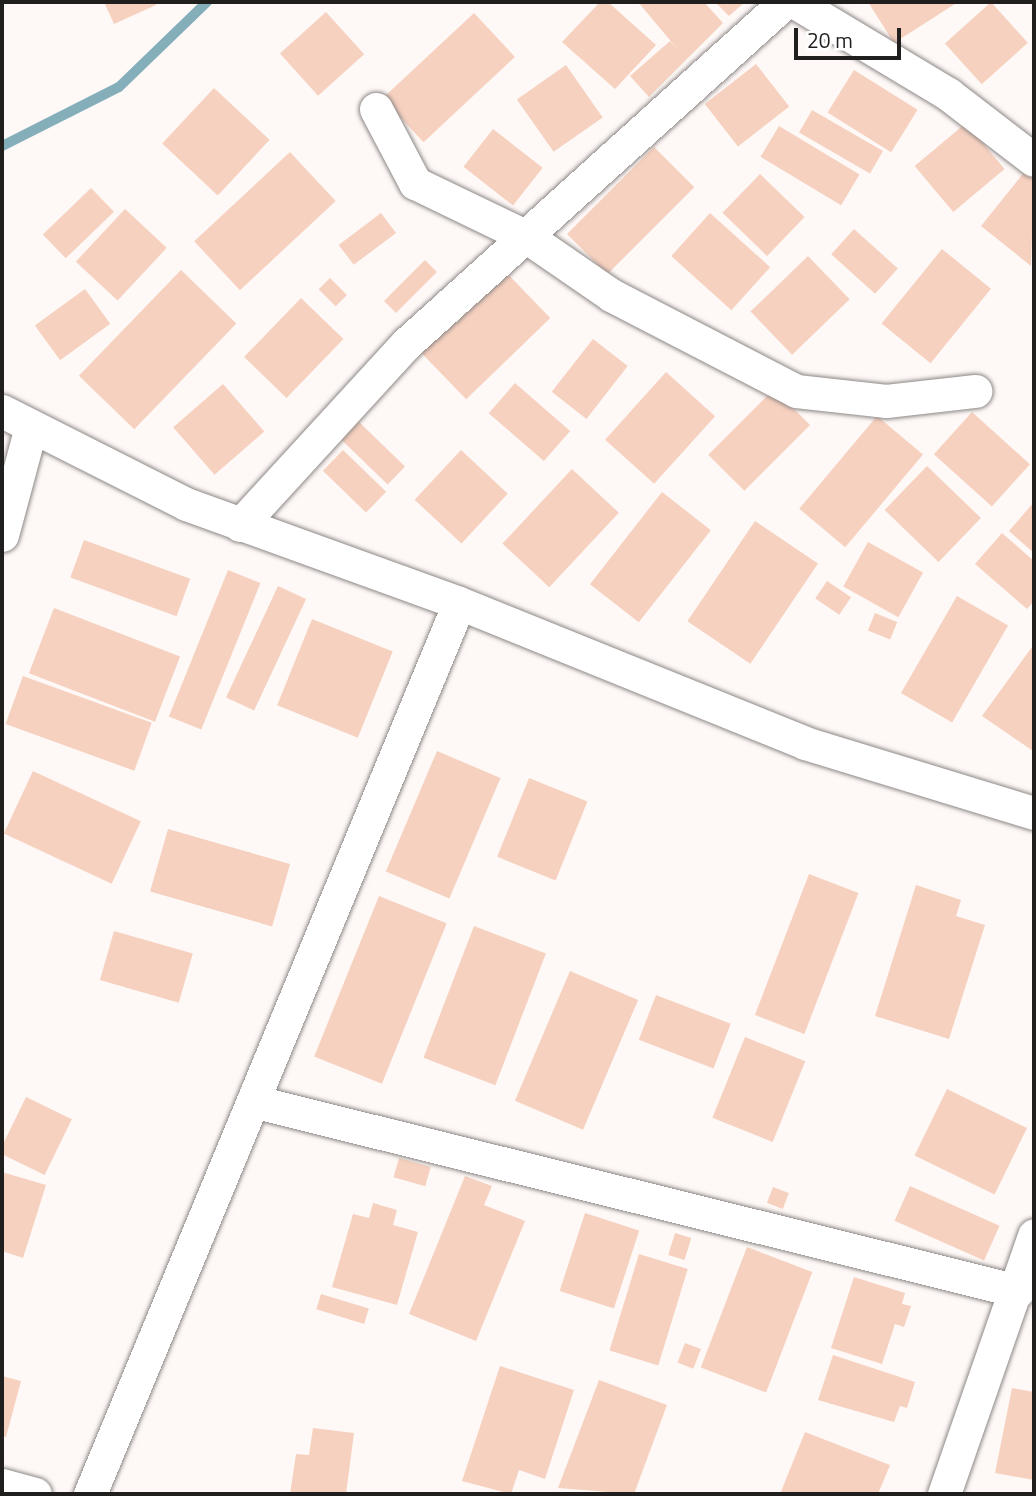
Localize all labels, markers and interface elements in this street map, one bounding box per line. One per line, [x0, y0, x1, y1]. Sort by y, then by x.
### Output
scale bar [798, 14, 905, 58]
text: 20 m [807, 24, 853, 56]

